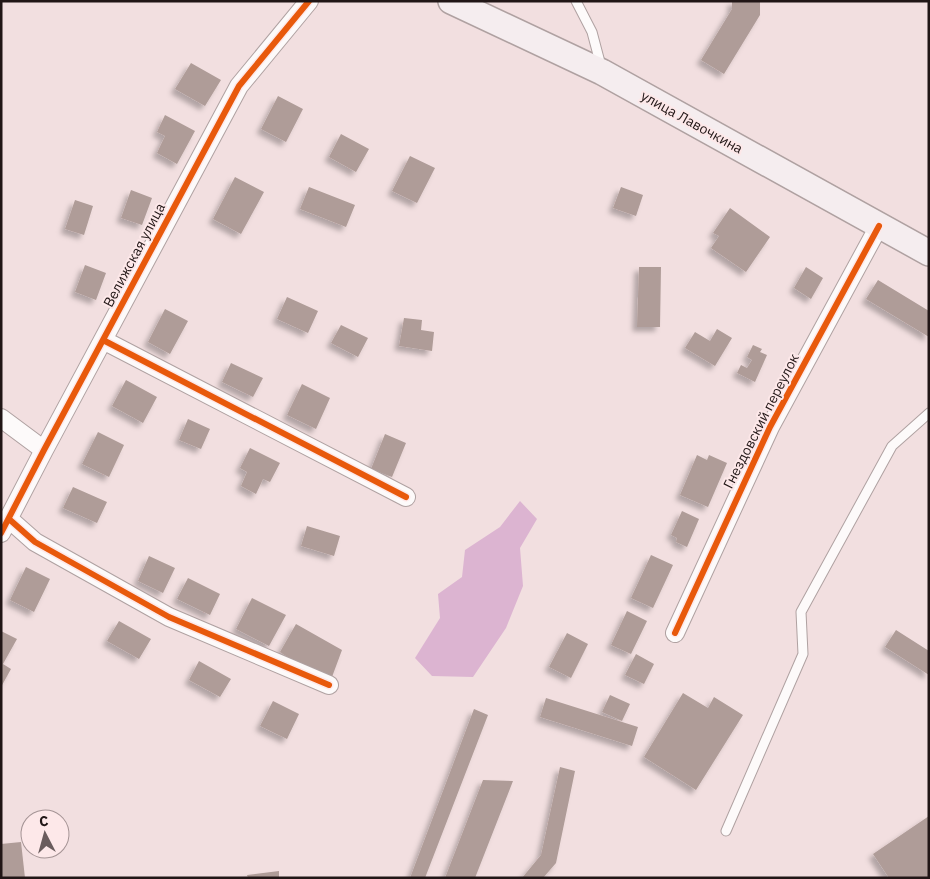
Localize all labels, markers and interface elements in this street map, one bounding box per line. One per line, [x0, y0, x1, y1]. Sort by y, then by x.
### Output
street label: улица Лавочкина [638, 87, 747, 158]
street label: Велижская улица [99, 199, 169, 310]
street label: Гнездовский переулок [719, 350, 803, 492]
north arrow [20, 809, 70, 859]
text: С [38, 812, 49, 830]

